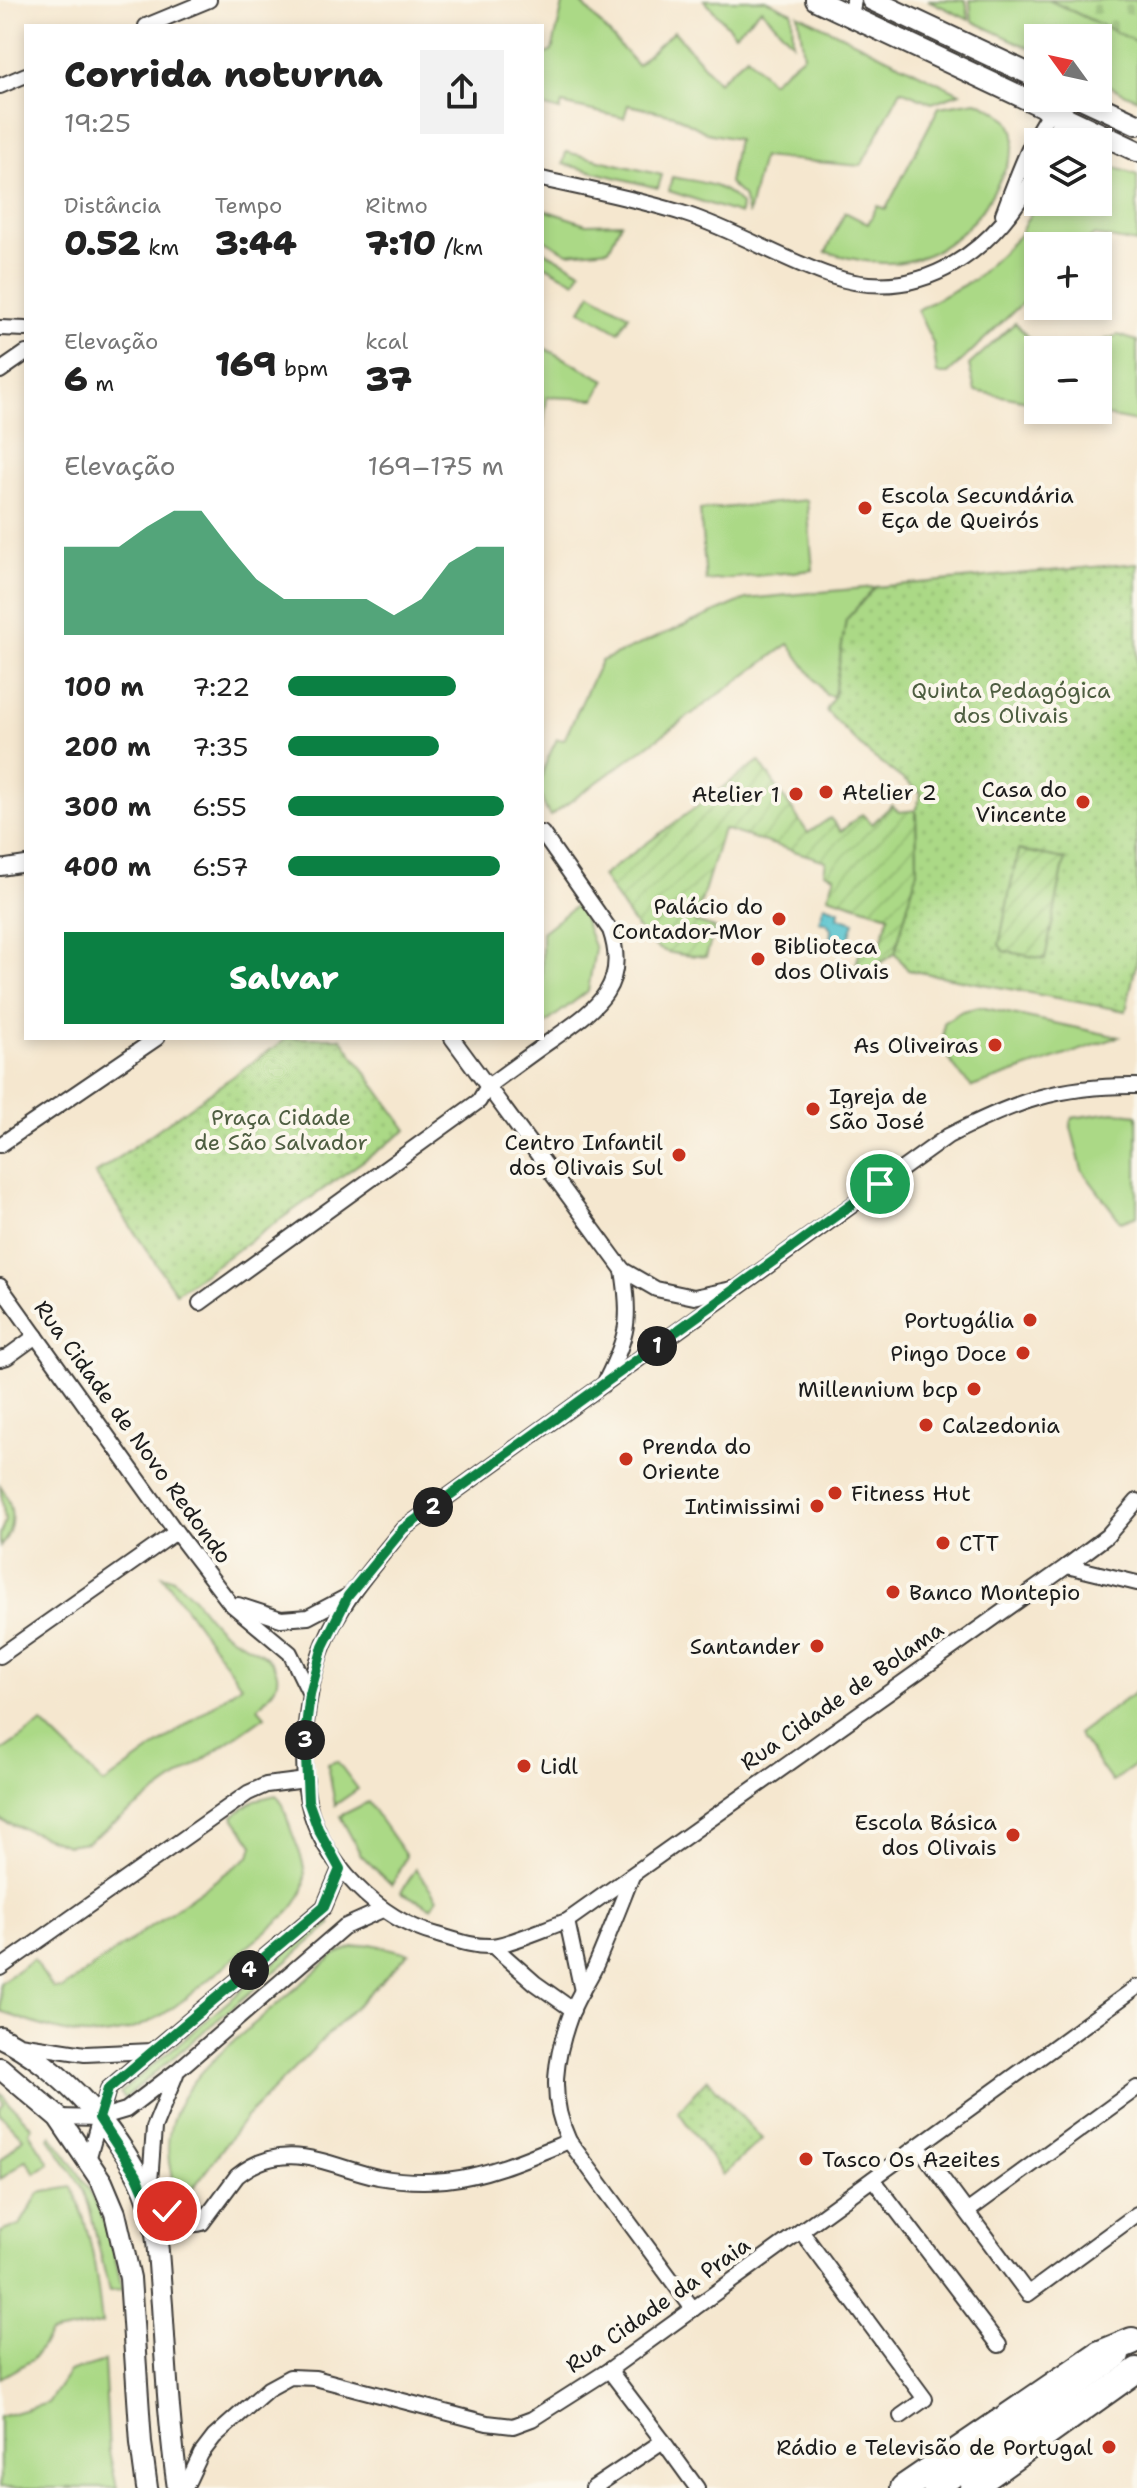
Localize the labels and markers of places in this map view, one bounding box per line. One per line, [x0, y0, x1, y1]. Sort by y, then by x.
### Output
place label: Escola Secundária Eça de Queirós [881, 481, 1074, 535]
marker: Escola Secundária Eça de Queirós [856, 499, 874, 517]
place label: Casa do Vincente [975, 775, 1067, 829]
place label: Atelier 2 [842, 778, 937, 807]
place label: Atelier 1 [691, 780, 780, 809]
marker: Atelier 2 [817, 783, 835, 801]
marker: Atelier 1 [787, 785, 805, 803]
marker: Casa do Vincente [1074, 793, 1092, 811]
place label: Palácio do Contador-Mor [612, 892, 763, 946]
marker: Palácio do Contador-Mor [770, 910, 788, 928]
place label: Biblioteca dos Olivais [774, 932, 889, 986]
marker: Biblioteca dos Olivais [749, 950, 767, 968]
place label: As Oliveiras [853, 1031, 979, 1060]
marker: As Oliveiras [986, 1036, 1004, 1054]
place label: Igreja de São José [829, 1082, 928, 1136]
marker: Igreja de São José [804, 1100, 822, 1118]
place label: Centro Infantil dos Olivais Sul [504, 1128, 663, 1182]
marker: Centro Infantil dos Olivais Sul [670, 1146, 688, 1164]
pin [846, 1150, 914, 1218]
place label: Portugália [904, 1306, 1014, 1335]
marker: Portugália [1021, 1311, 1039, 1329]
pin: 1 [637, 1326, 677, 1366]
place label: Pingo Doce [890, 1339, 1007, 1368]
marker: Pingo Doce [1014, 1344, 1032, 1362]
place label: Millennium bcp [798, 1375, 958, 1404]
marker: Millennium bcp [965, 1380, 983, 1398]
place label: Calzedonia [942, 1411, 1060, 1440]
marker: Calzedonia [917, 1416, 935, 1434]
place label: Prenda do Oriente [642, 1432, 751, 1486]
marker: Prenda do Oriente [617, 1450, 635, 1468]
place label: Fitness Hut [851, 1479, 971, 1508]
marker: Fitness Hut [826, 1484, 844, 1502]
pin: 2 [413, 1487, 453, 1527]
place label: Intimissimi [685, 1492, 801, 1521]
marker: Intimissimi [808, 1497, 826, 1515]
place label: CTT [959, 1529, 1000, 1558]
marker: CTT [934, 1534, 952, 1552]
place label: Banco Montepio [909, 1578, 1080, 1607]
marker: Banco Montepio [884, 1583, 902, 1601]
place label: Santander [690, 1632, 801, 1661]
marker: Santander [808, 1637, 826, 1655]
pin: 3 [285, 1720, 325, 1760]
place label: Lidl [540, 1752, 578, 1781]
marker: Lidl [515, 1757, 533, 1775]
place label: Escola Básica dos Olivais [854, 1808, 997, 1862]
marker: Escola Básica dos Olivais [1004, 1826, 1022, 1844]
pin: 4 [229, 1950, 269, 1990]
place label: Tasco Os Azeites [822, 2145, 1001, 2174]
marker: Tasco Os Azeites [797, 2150, 815, 2168]
pin [133, 2177, 201, 2245]
place label: Rádio e Televisão de Portugal [776, 2433, 1093, 2462]
marker: Rádio e Televisão de Portugal [1100, 2438, 1118, 2456]

